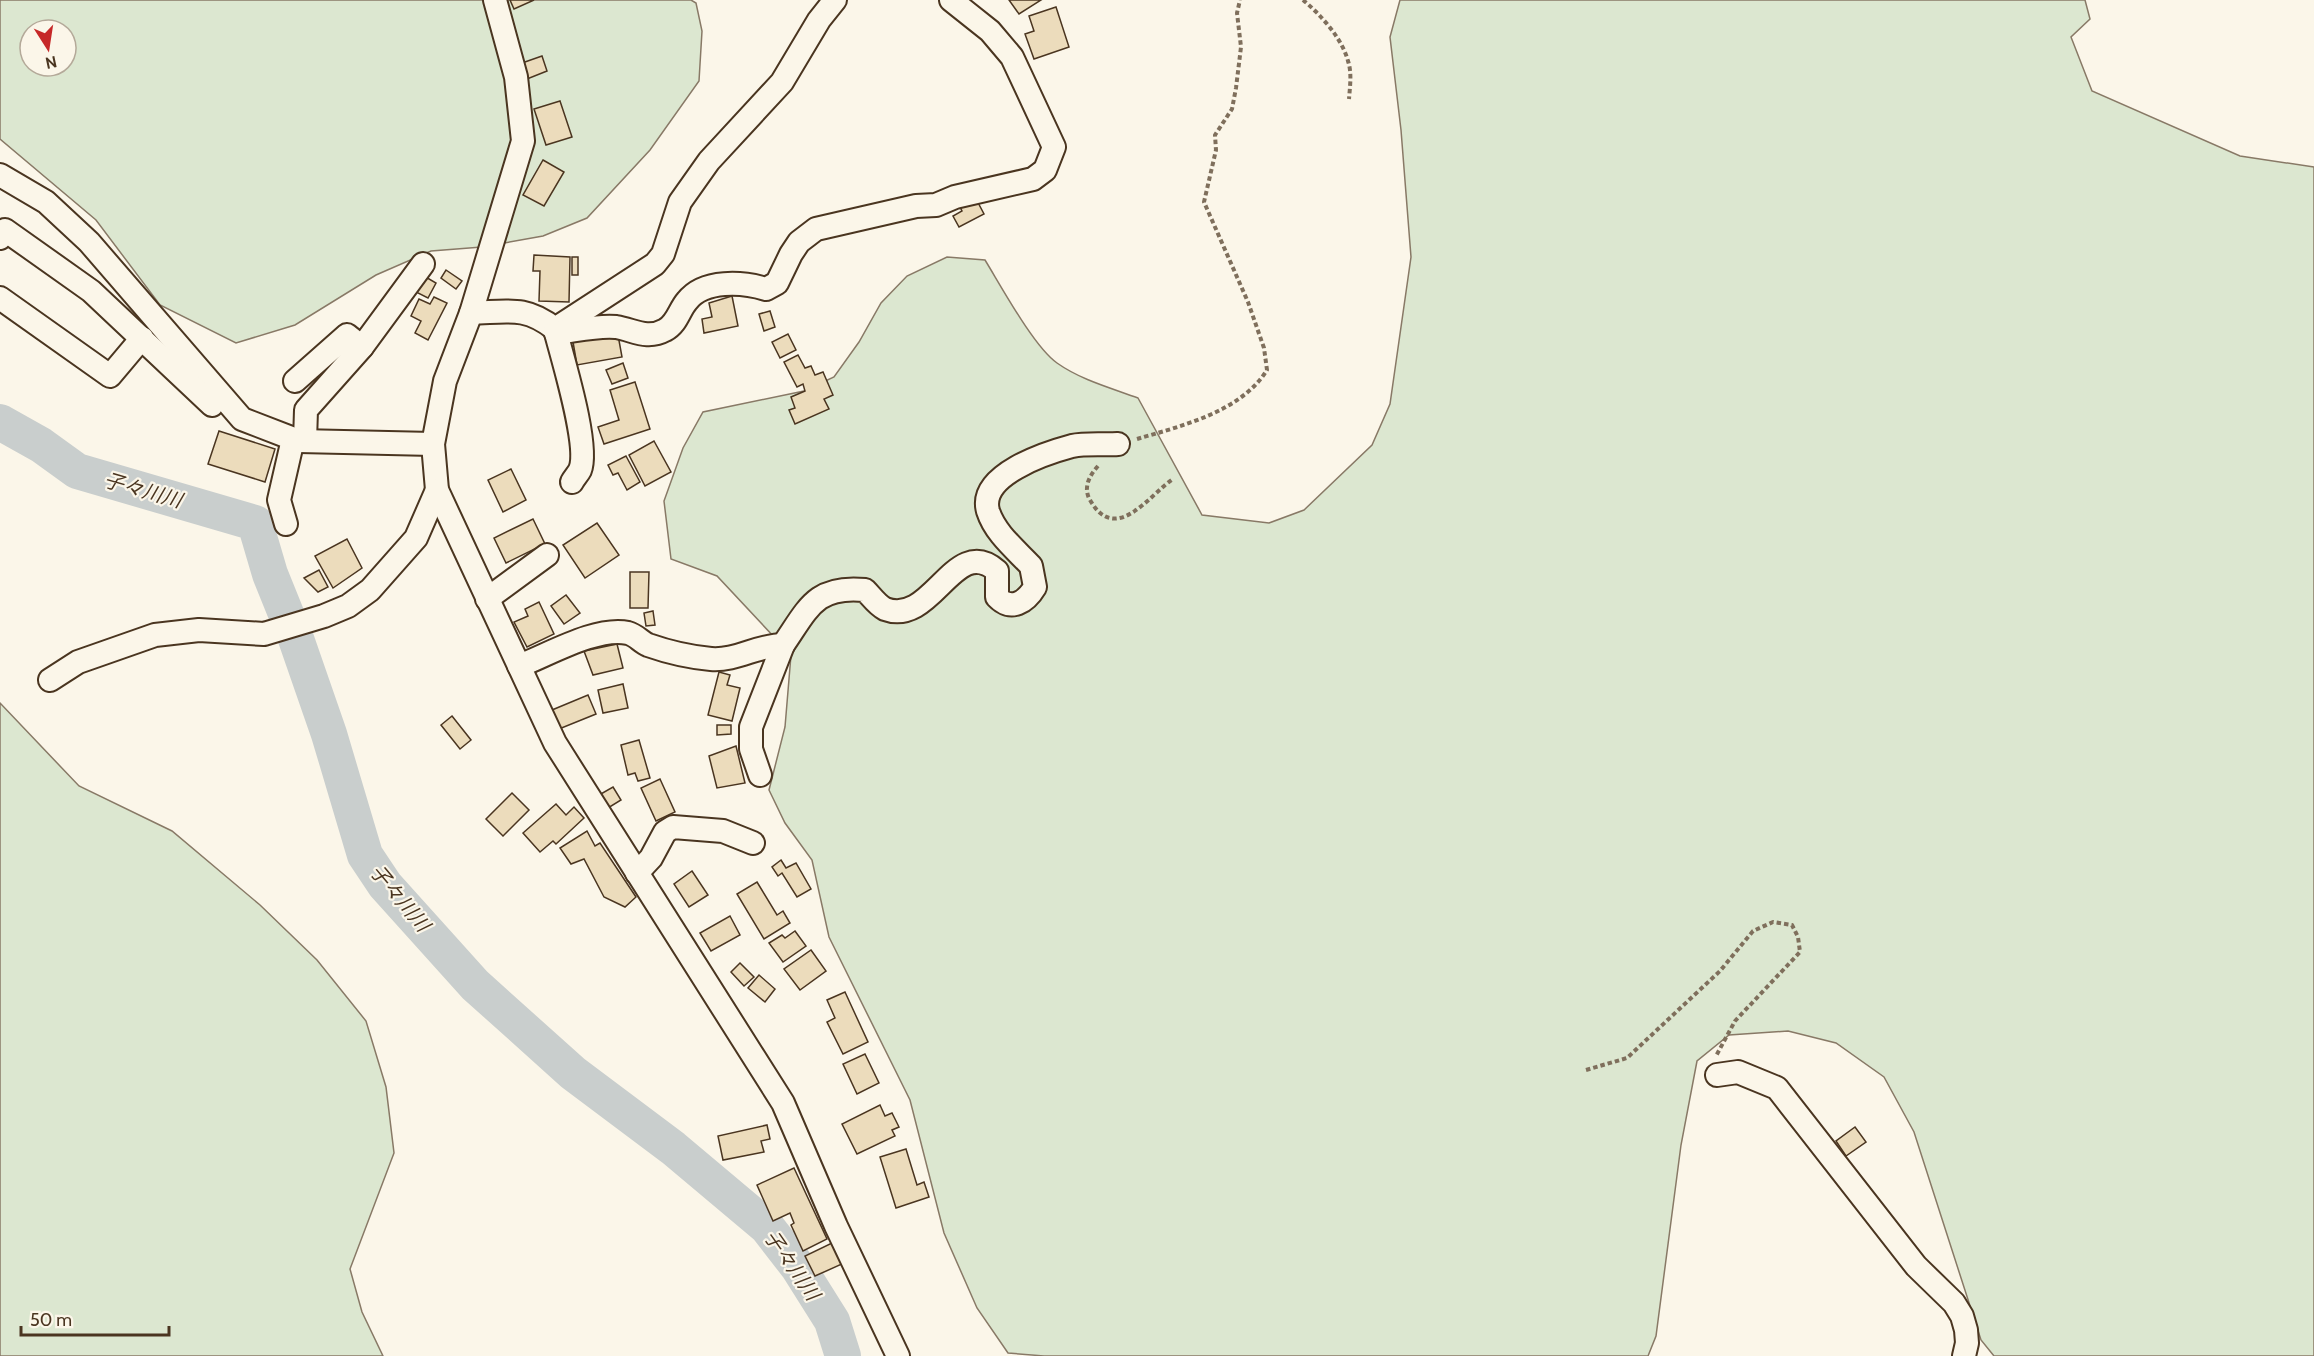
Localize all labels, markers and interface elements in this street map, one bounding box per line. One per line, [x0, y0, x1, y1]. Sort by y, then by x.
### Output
north arrow [18, 18, 78, 78]
text: N [44, 52, 59, 73]
water label: 子々川川 [101, 467, 187, 513]
water label: 子々川川 [365, 860, 436, 938]
water label: 子々川川 [759, 1225, 826, 1306]
scale bar [21, 1299, 170, 1337]
text: 50 m [30, 1309, 72, 1331]

